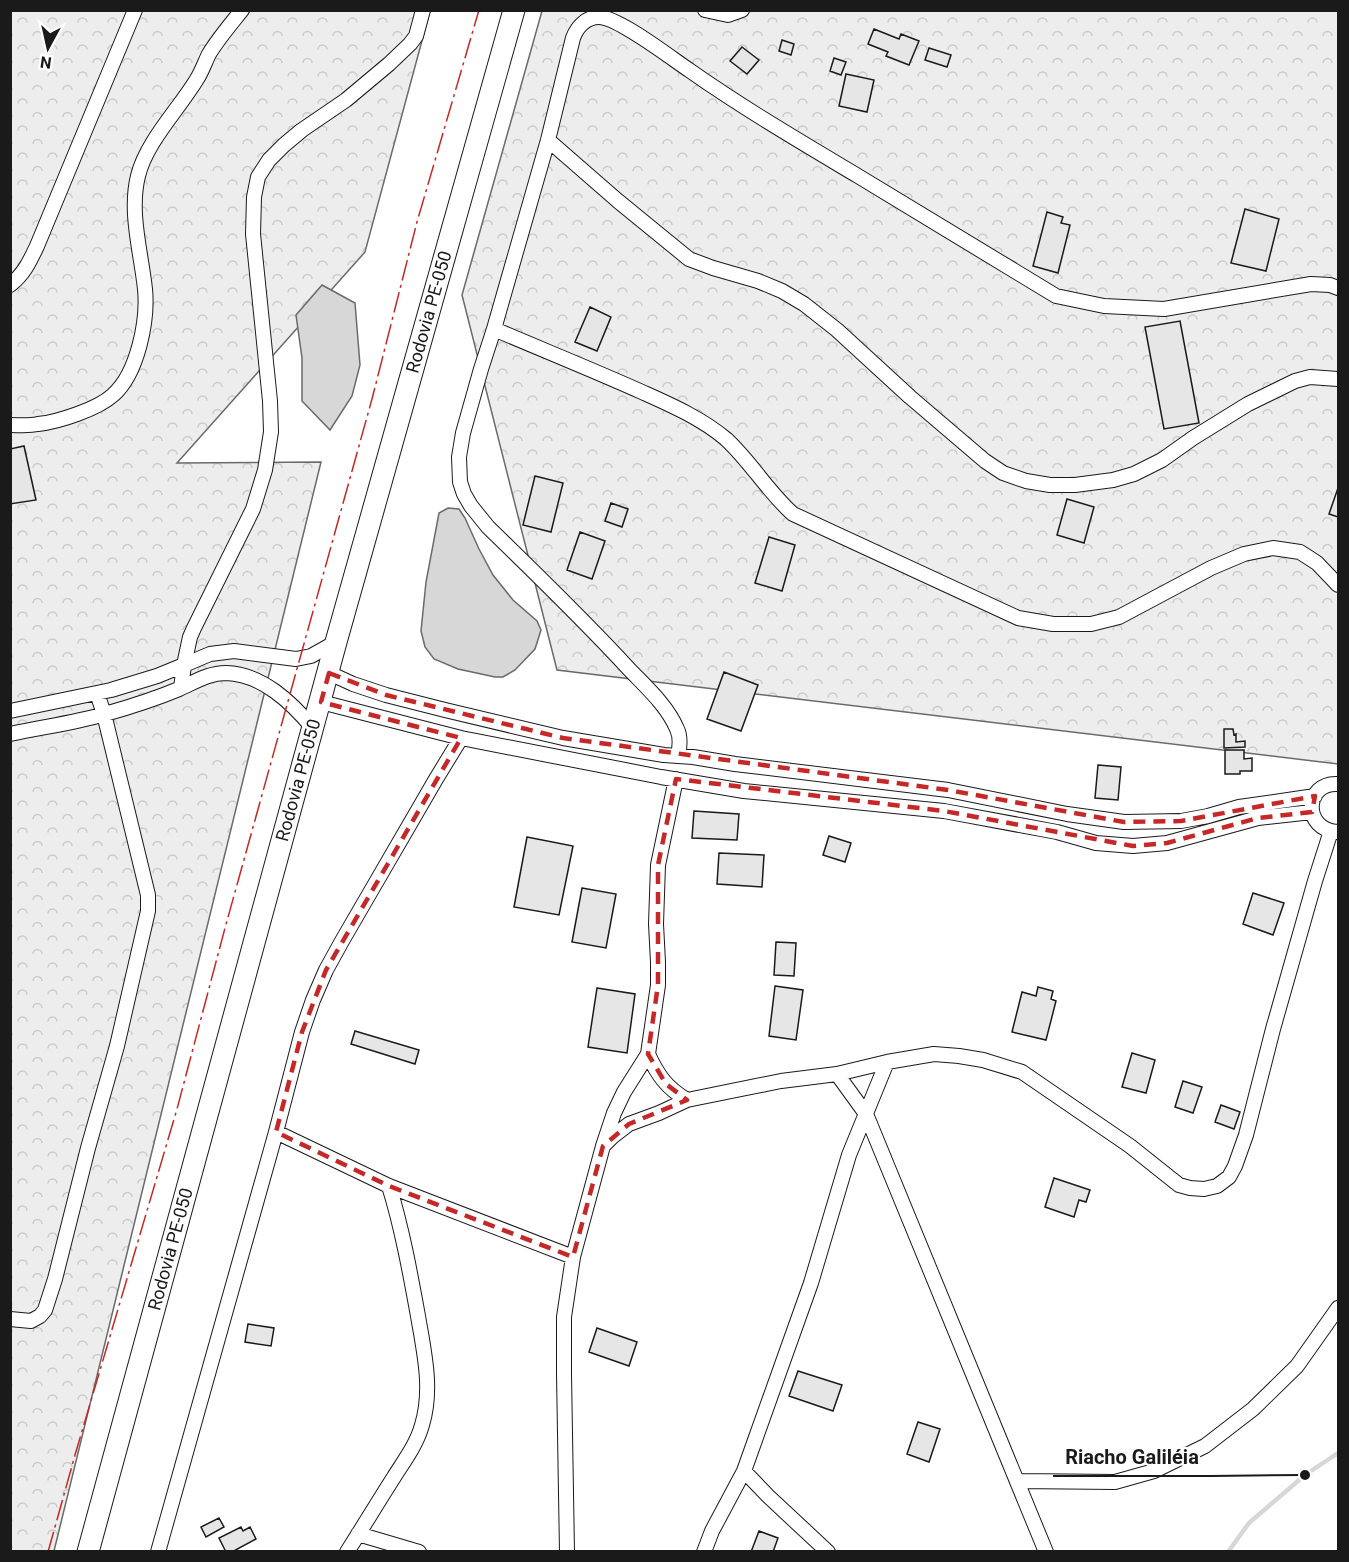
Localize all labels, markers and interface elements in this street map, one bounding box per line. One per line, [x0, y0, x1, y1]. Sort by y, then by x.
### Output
north arrow [18, 18, 78, 78]
text: N [39, 52, 53, 73]
street label: Rodovia PE-050 [401, 248, 456, 375]
street label: Rodovia PE-050 [271, 716, 325, 844]
street label: Rodovia PE-050 [143, 1185, 197, 1312]
callout: Riacho Galiléia [1053, 1438, 1211, 1476]
text: Riacho Galiléia [1065, 1445, 1199, 1469]

